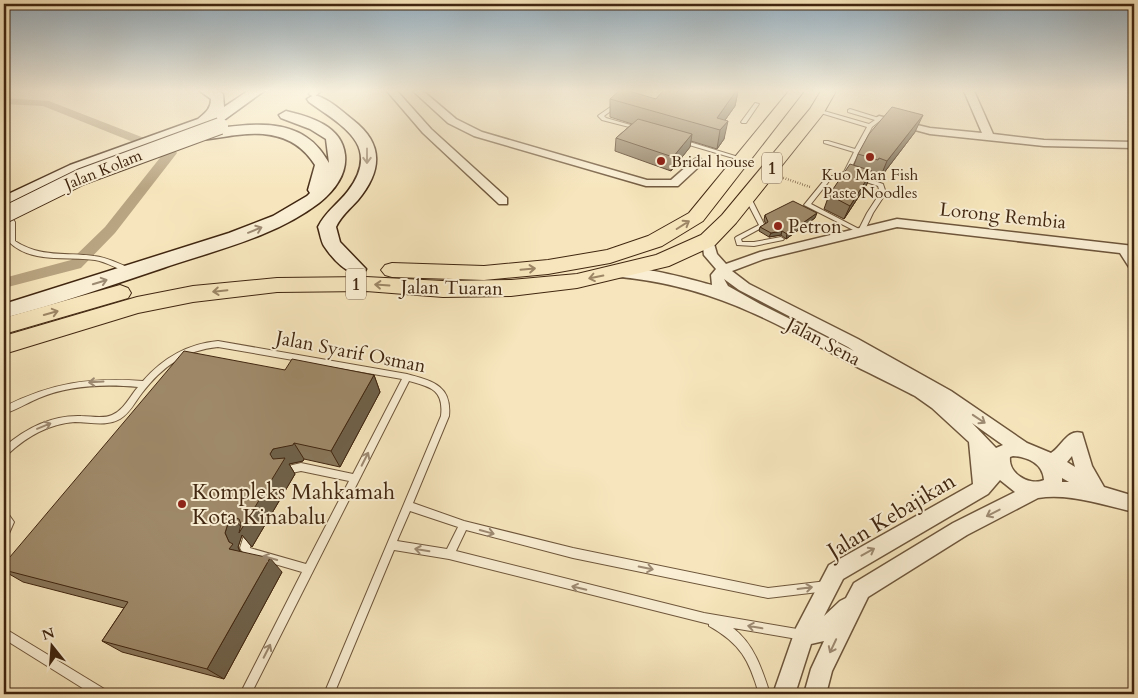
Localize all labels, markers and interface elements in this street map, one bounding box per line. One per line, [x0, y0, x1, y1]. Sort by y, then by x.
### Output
street label: Jalan Kolam [59, 144, 146, 196]
one-way arrow [362, 148, 372, 164]
place label: Bridal house [671, 151, 755, 173]
marker: Kuo Man Fish Paste Noodles [864, 151, 876, 163]
road number: 1 [762, 152, 782, 184]
marker: Bridal house [655, 155, 667, 167]
place label: Kuo Man Fish Paste Noodles [822, 164, 919, 204]
street label: Lorong Rembia [938, 196, 1067, 236]
place label: Petron [788, 214, 842, 240]
one-way arrow [675, 219, 689, 229]
marker: Petron [772, 220, 784, 232]
one-way arrow [246, 225, 262, 234]
one-way arrow [520, 265, 536, 274]
road number: 1 [346, 268, 366, 300]
one-way arrow [589, 273, 605, 282]
street label: Jalan Tuaran [398, 274, 503, 302]
one-way arrow [92, 276, 108, 286]
one-way arrow [375, 281, 391, 290]
one-way arrow [212, 286, 228, 296]
one-way arrow [42, 307, 58, 317]
street label: Jalan Sena [779, 310, 865, 372]
street label: Jalan Syarif Osman [271, 324, 428, 379]
one-way arrow [88, 377, 104, 386]
one-way arrow [972, 414, 986, 424]
one-way arrow [36, 420, 51, 430]
one-way arrow [360, 452, 370, 467]
street label: Jalan Kebajikan [819, 466, 962, 567]
place label: Kompleks Mahkamah Kota Kinabalu [192, 477, 395, 532]
marker: Kompleks Mahkamah Kota Kinabalu [176, 498, 188, 510]
one-way arrow [986, 509, 1001, 518]
one-way arrow [479, 527, 495, 537]
one-way arrow [414, 545, 430, 555]
one-way arrow [860, 547, 875, 556]
one-way arrow [263, 553, 279, 562]
one-way arrow [637, 564, 653, 573]
one-way arrow [572, 583, 588, 592]
one-way arrow [797, 583, 813, 593]
north arrow [28, 620, 78, 670]
one-way arrow [748, 621, 764, 631]
text: N [40, 623, 57, 645]
one-way arrow [828, 638, 837, 653]
one-way arrow [263, 644, 272, 659]

